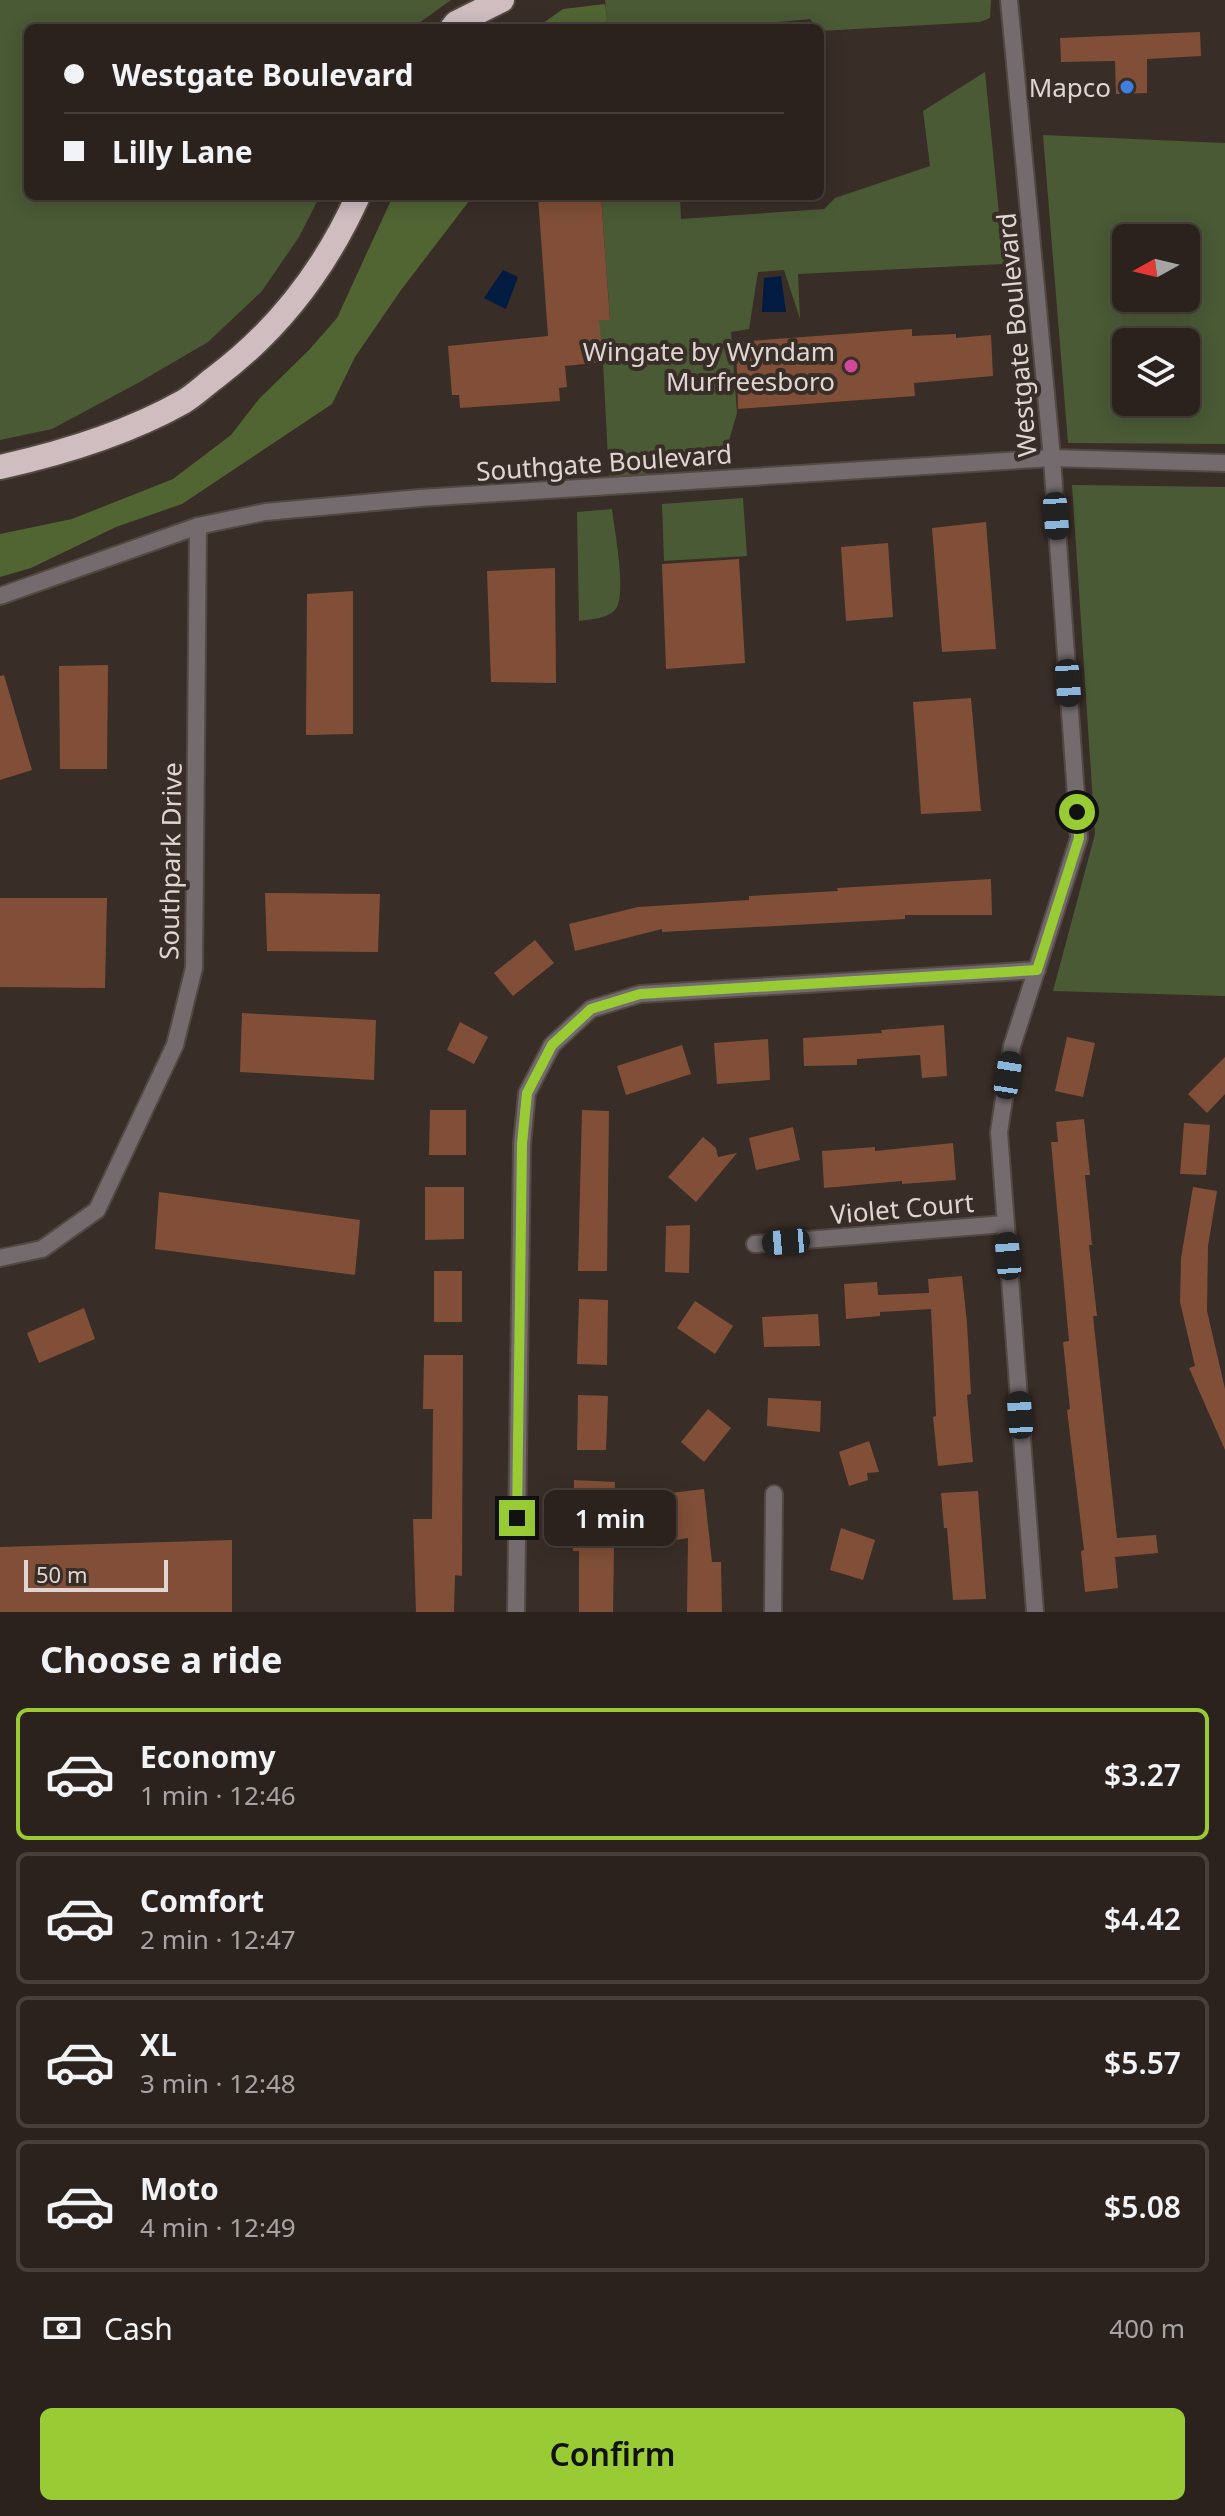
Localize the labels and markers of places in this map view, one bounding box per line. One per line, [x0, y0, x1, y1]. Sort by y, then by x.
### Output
place label: Mapco [1029, 69, 1111, 105]
marker: Mapco [1118, 78, 1136, 96]
place label: Wingate by Wyndam Murfreesboro [583, 333, 835, 399]
marker: Wingate by Wyndam Murfreesboro [842, 357, 860, 375]

